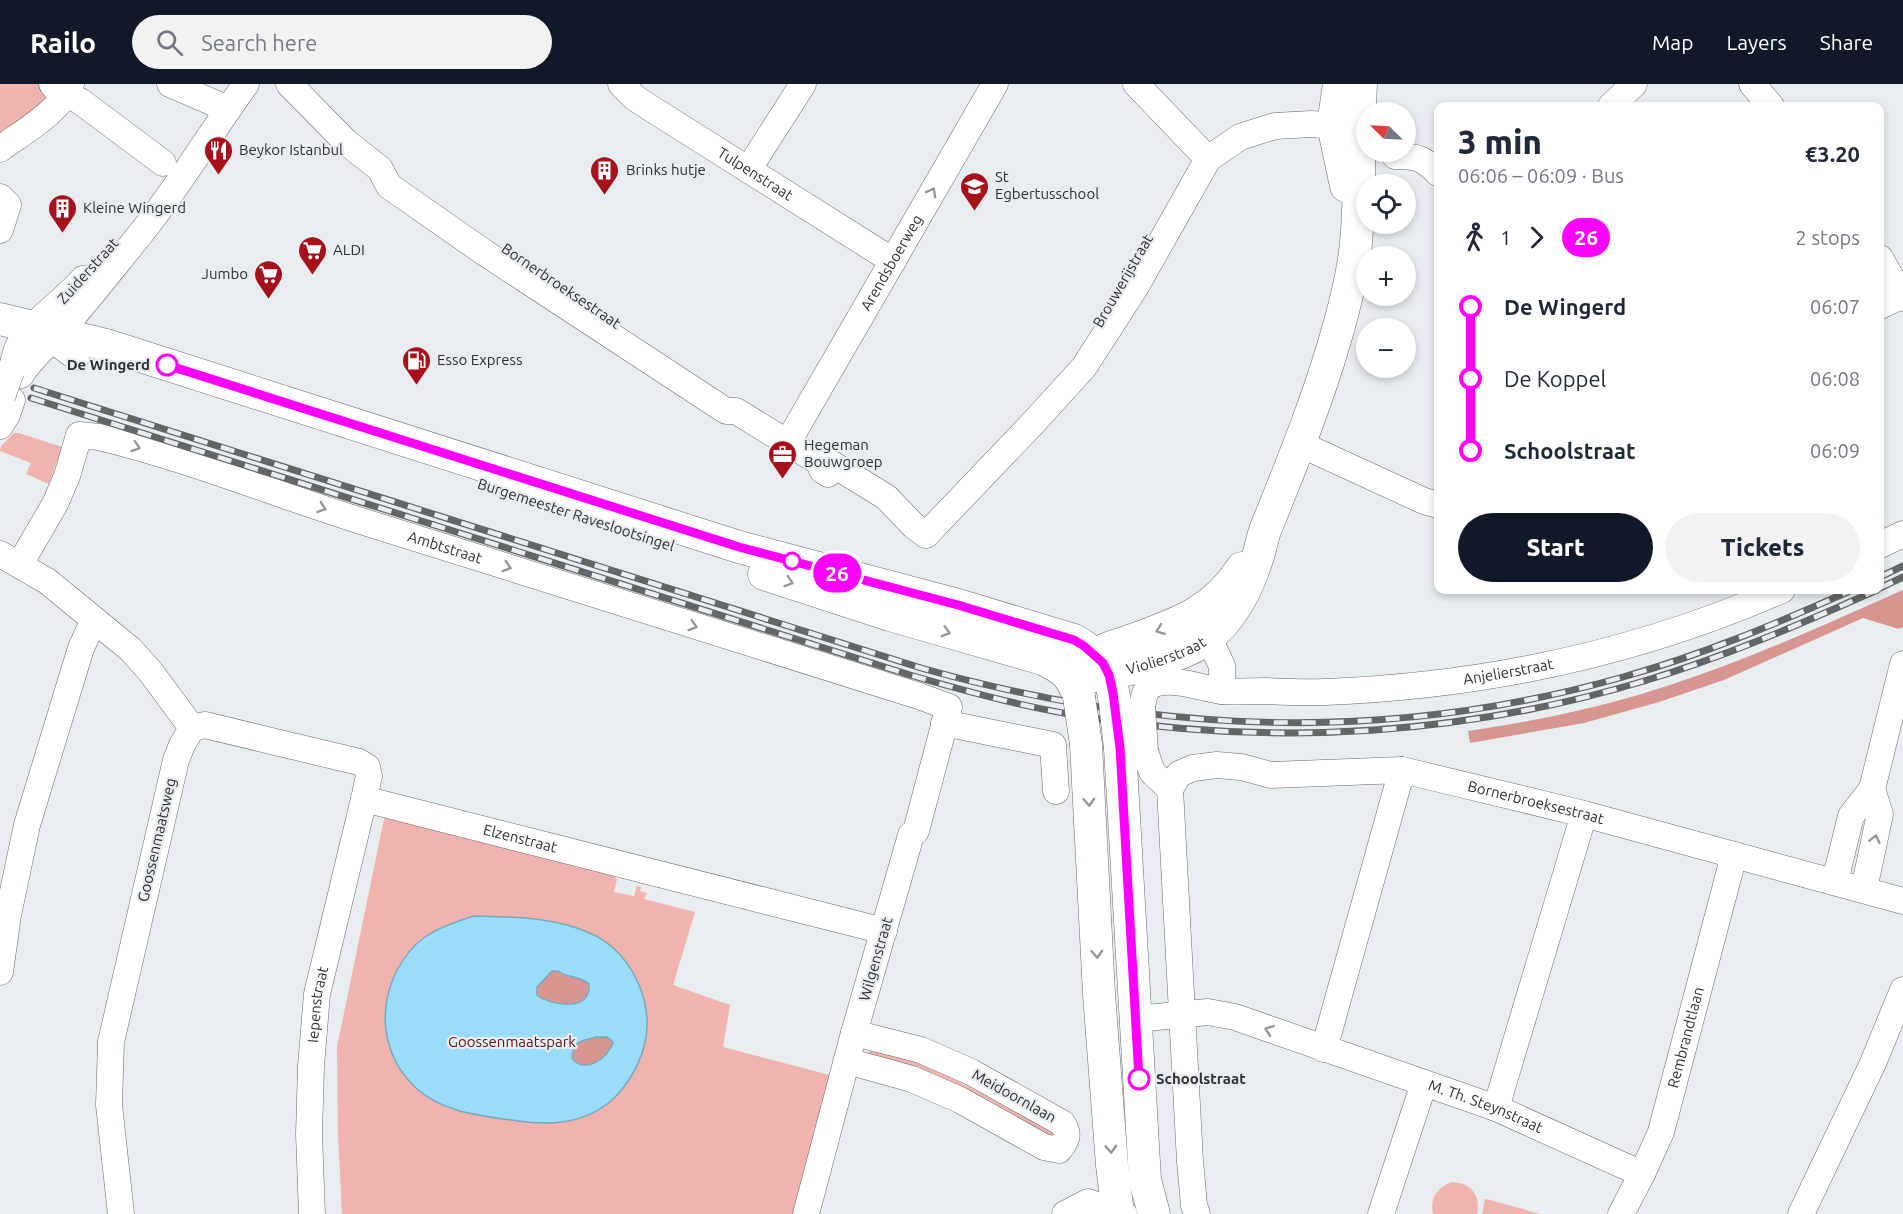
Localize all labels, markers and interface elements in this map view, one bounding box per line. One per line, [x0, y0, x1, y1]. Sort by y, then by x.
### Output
search box [132, 15, 552, 69]
icon: search [153, 26, 186, 59]
text: Railo [30, 27, 96, 58]
text: Search here [201, 30, 317, 55]
text: Map [1652, 30, 1693, 54]
text: Layers [1726, 30, 1787, 54]
text: Share [1820, 30, 1873, 54]
north arrow [1356, 102, 1416, 162]
map controls [1356, 102, 1416, 378]
text: 3 min [1458, 123, 1542, 160]
restaurant icon: Beykor Istanbul [202, 134, 234, 176]
place label: Beykor Istanbul [239, 141, 343, 158]
text: €3.20 [1805, 141, 1860, 166]
street label: Tulpenstraat [715, 144, 796, 204]
building icon: Brinks hutje [589, 154, 621, 196]
place label: Brinks hutje [626, 161, 706, 178]
text: 06:06 – 06:09 · Bus [1458, 164, 1624, 187]
place label: St Egbertusschool [995, 168, 1099, 202]
school or university icon: St Egbertusschool [958, 170, 990, 212]
button: locate [1356, 174, 1416, 234]
one-way arrow [925, 188, 936, 198]
building icon: Kleine Wingerd [46, 192, 78, 234]
place label: Kleine Wingerd [83, 199, 186, 216]
street label: Arendsboerweg [857, 212, 926, 314]
icon: walk [1458, 221, 1491, 254]
icon: forward [1520, 221, 1553, 254]
text: 26 [1574, 225, 1598, 249]
text: 1 [1500, 226, 1511, 249]
text: 2 stops [1796, 226, 1860, 249]
street label: Brouwerijstraat [1089, 231, 1156, 330]
street label: Zuiderstraat [54, 234, 122, 307]
supermarket icon: ALDI [296, 234, 328, 276]
street label: Bornerbroeksestraat [499, 239, 624, 332]
place label: ALDI [333, 241, 365, 258]
button: + [1356, 246, 1416, 306]
supermarket icon: Jumbo [253, 258, 285, 300]
place label: Jumbo [202, 265, 248, 282]
text: De Wingerd [1504, 294, 1626, 319]
text: 06:07 [1810, 295, 1860, 318]
button: − [1356, 318, 1416, 378]
fuel station icon: Esso Express [400, 344, 432, 386]
place label: Esso Express [437, 351, 523, 368]
marker: De Wingerd [156, 354, 178, 376]
place label: De Wingerd [67, 356, 150, 373]
text: De Koppel [1504, 366, 1606, 391]
text: 06:08 [1810, 367, 1860, 390]
place label: Hegeman Bouwgroep [804, 436, 883, 470]
office icon: Hegeman Bouwgroep [767, 438, 799, 480]
text: Schoolstraat [1504, 438, 1635, 463]
text: 06:09 [1810, 439, 1860, 462]
one-way arrow [130, 440, 141, 452]
street label: Burgemeester Raveslootsingel [476, 475, 677, 554]
one-way arrow [316, 500, 326, 513]
button: Start [1458, 513, 1653, 582]
button: Tickets [1665, 513, 1860, 582]
street label: Ambtstraat [406, 527, 484, 567]
unlabelled marker [783, 552, 801, 570]
line badge: 26 [810, 554, 864, 592]
one-way arrow [501, 560, 512, 573]
text: 26 [825, 561, 849, 585]
one-way arrow [783, 575, 794, 588]
one-way arrow [687, 618, 698, 631]
one-way arrow [1156, 622, 1166, 635]
one-way arrow [940, 625, 951, 637]
street label: Violierstraat [1124, 633, 1209, 678]
street label: Anjelierstraat [1462, 655, 1555, 688]
street label: Goossenmaatsweg [134, 776, 179, 904]
street label: Bornerbroeksestraat [1466, 777, 1606, 827]
one-way arrow [1082, 798, 1095, 807]
street label: Elzenstraat [482, 821, 559, 856]
one-way arrow [1868, 834, 1881, 844]
street label: Wilgenstraat [855, 915, 896, 1003]
one-way arrow [1090, 950, 1103, 959]
street label: Iepenstraat [304, 964, 331, 1043]
street label: Rembrandtlaan [1664, 985, 1707, 1090]
one-way arrow [1264, 1024, 1275, 1037]
park label: Goossenmaatspark [448, 1033, 576, 1050]
street label: Meidoornlaan [969, 1065, 1059, 1126]
marker: Schoolstraat [1128, 1068, 1150, 1090]
place label: Schoolstraat [1156, 1070, 1246, 1087]
street label: M. Th. Steynstraat [1426, 1076, 1546, 1136]
one-way arrow [1105, 1144, 1118, 1153]

